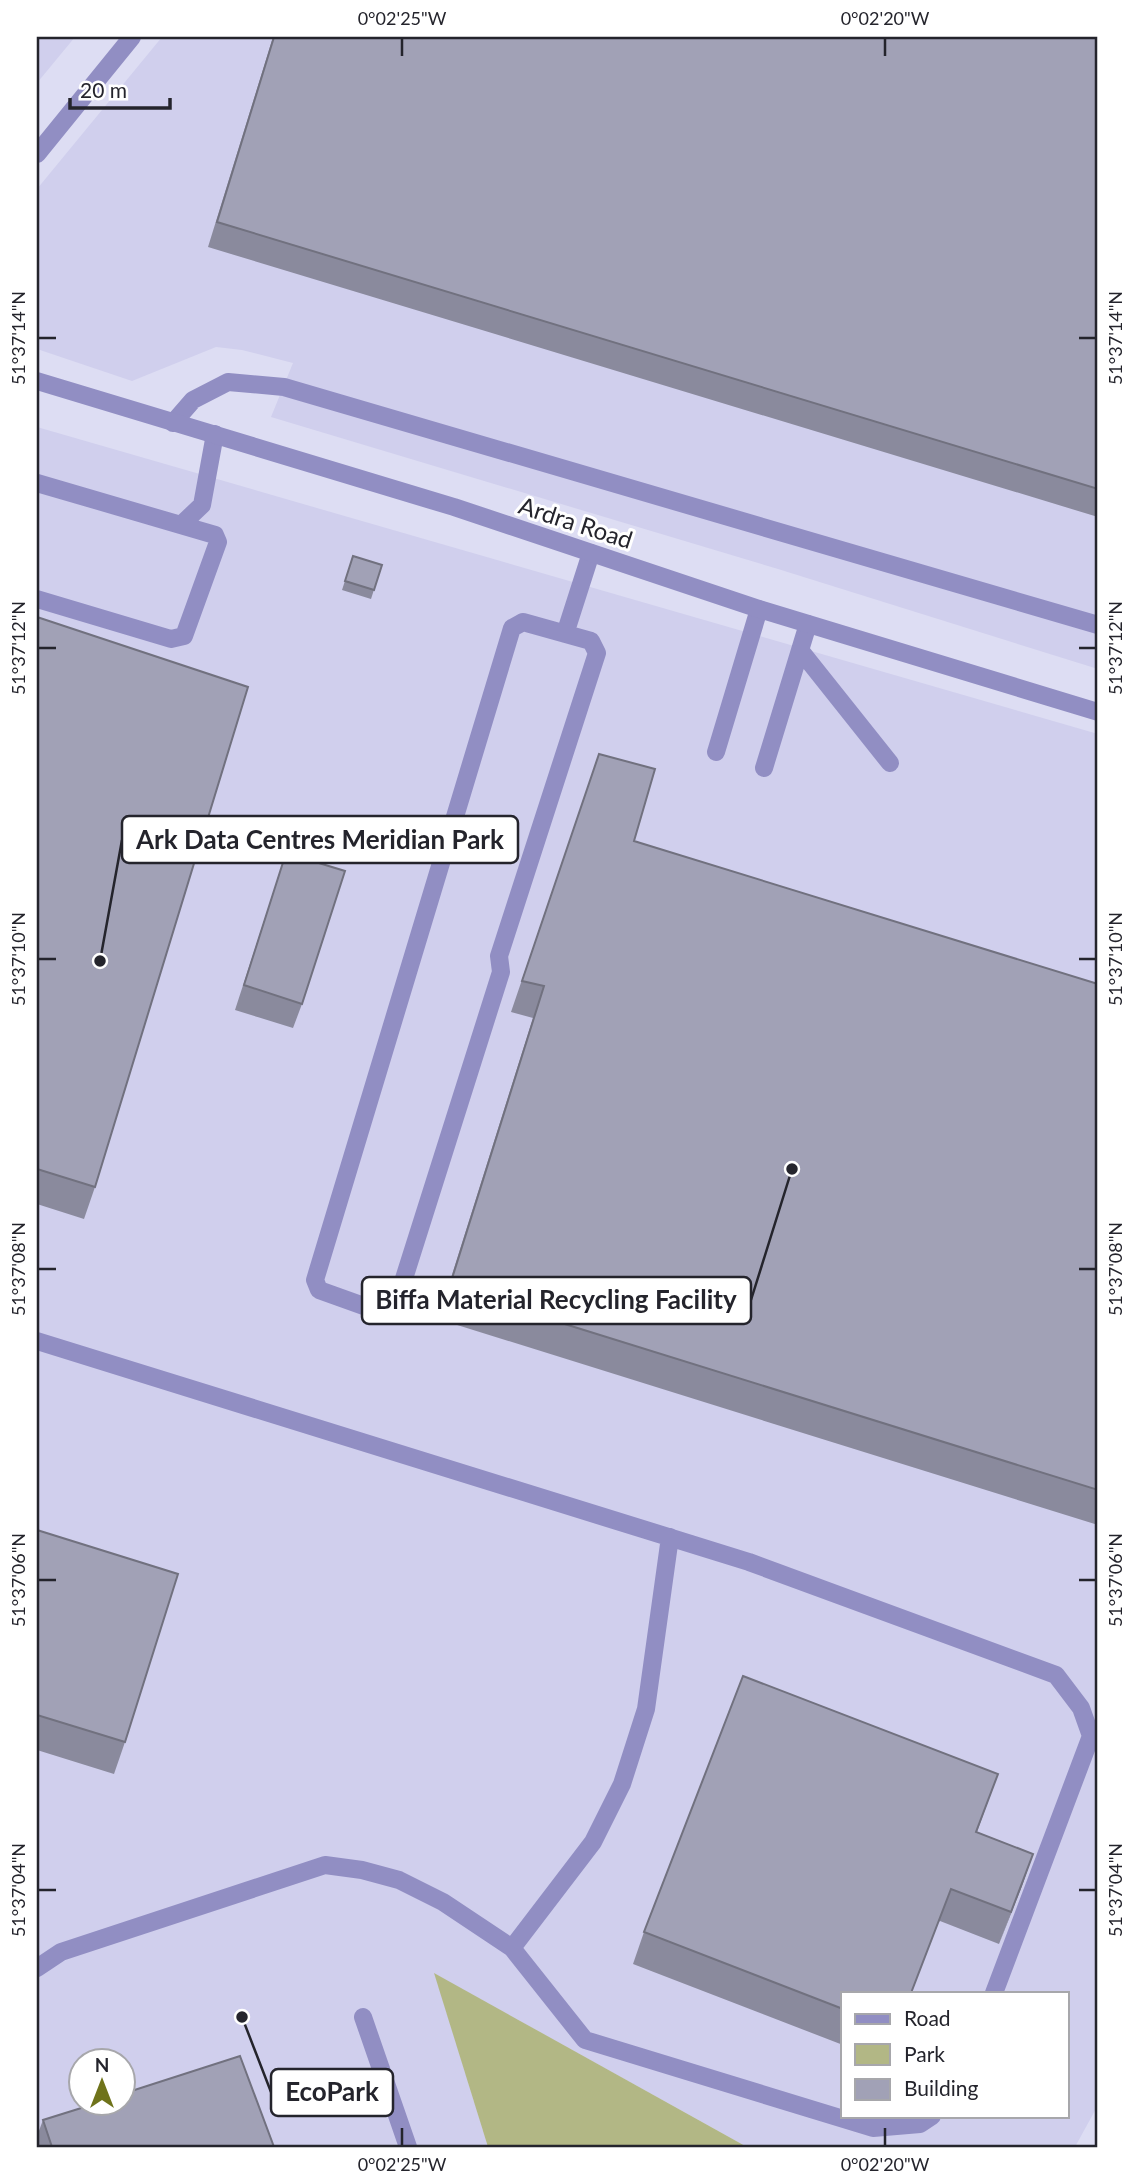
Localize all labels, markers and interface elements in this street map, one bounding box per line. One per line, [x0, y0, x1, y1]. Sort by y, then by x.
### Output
text: 0°02'25"W [358, 7, 447, 29]
text: 0°02'20"W [841, 7, 930, 29]
scale bar [70, 66, 170, 110]
text: 20 m [80, 77, 127, 102]
text: 51°37'14"N [7, 291, 29, 385]
text: 51°37'14"N [1104, 291, 1126, 385]
street label: Ardra Road [516, 490, 636, 554]
text: 51°37'12"N [7, 601, 29, 695]
text: 51°37'12"N [1104, 601, 1126, 695]
callout: Ark Data Centres Meridian Park [122, 816, 518, 863]
text: Ark Data Centres Meridian Park [135, 823, 504, 855]
text: 51°37'10"N [7, 912, 29, 1006]
text: 51°37'10"N [1104, 912, 1126, 1006]
text: 51°37'08"N [7, 1222, 29, 1316]
text: 51°37'08"N [1104, 1222, 1126, 1316]
callout: Biffa Material Recycling Facility [362, 1277, 751, 1324]
text: Biffa Material Recycling Facility [375, 1283, 737, 1315]
text: 51°37'06"N [7, 1533, 29, 1627]
text: 51°37'06"N [1104, 1533, 1126, 1627]
text: 51°37'04"N [7, 1843, 29, 1937]
text: 51°37'04"N [1104, 1843, 1126, 1937]
legend [841, 1992, 1068, 2118]
text: Road [904, 2005, 951, 2030]
text: Park [904, 2041, 945, 2066]
north arrow [66, 2048, 136, 2118]
text: N [95, 2053, 109, 2076]
callout: EcoPark [271, 2069, 393, 2116]
text: EcoPark [285, 2075, 379, 2107]
text: Building [904, 2075, 979, 2100]
text: 0°02'25"W [358, 2153, 447, 2175]
text: 0°02'20"W [841, 2153, 930, 2175]

